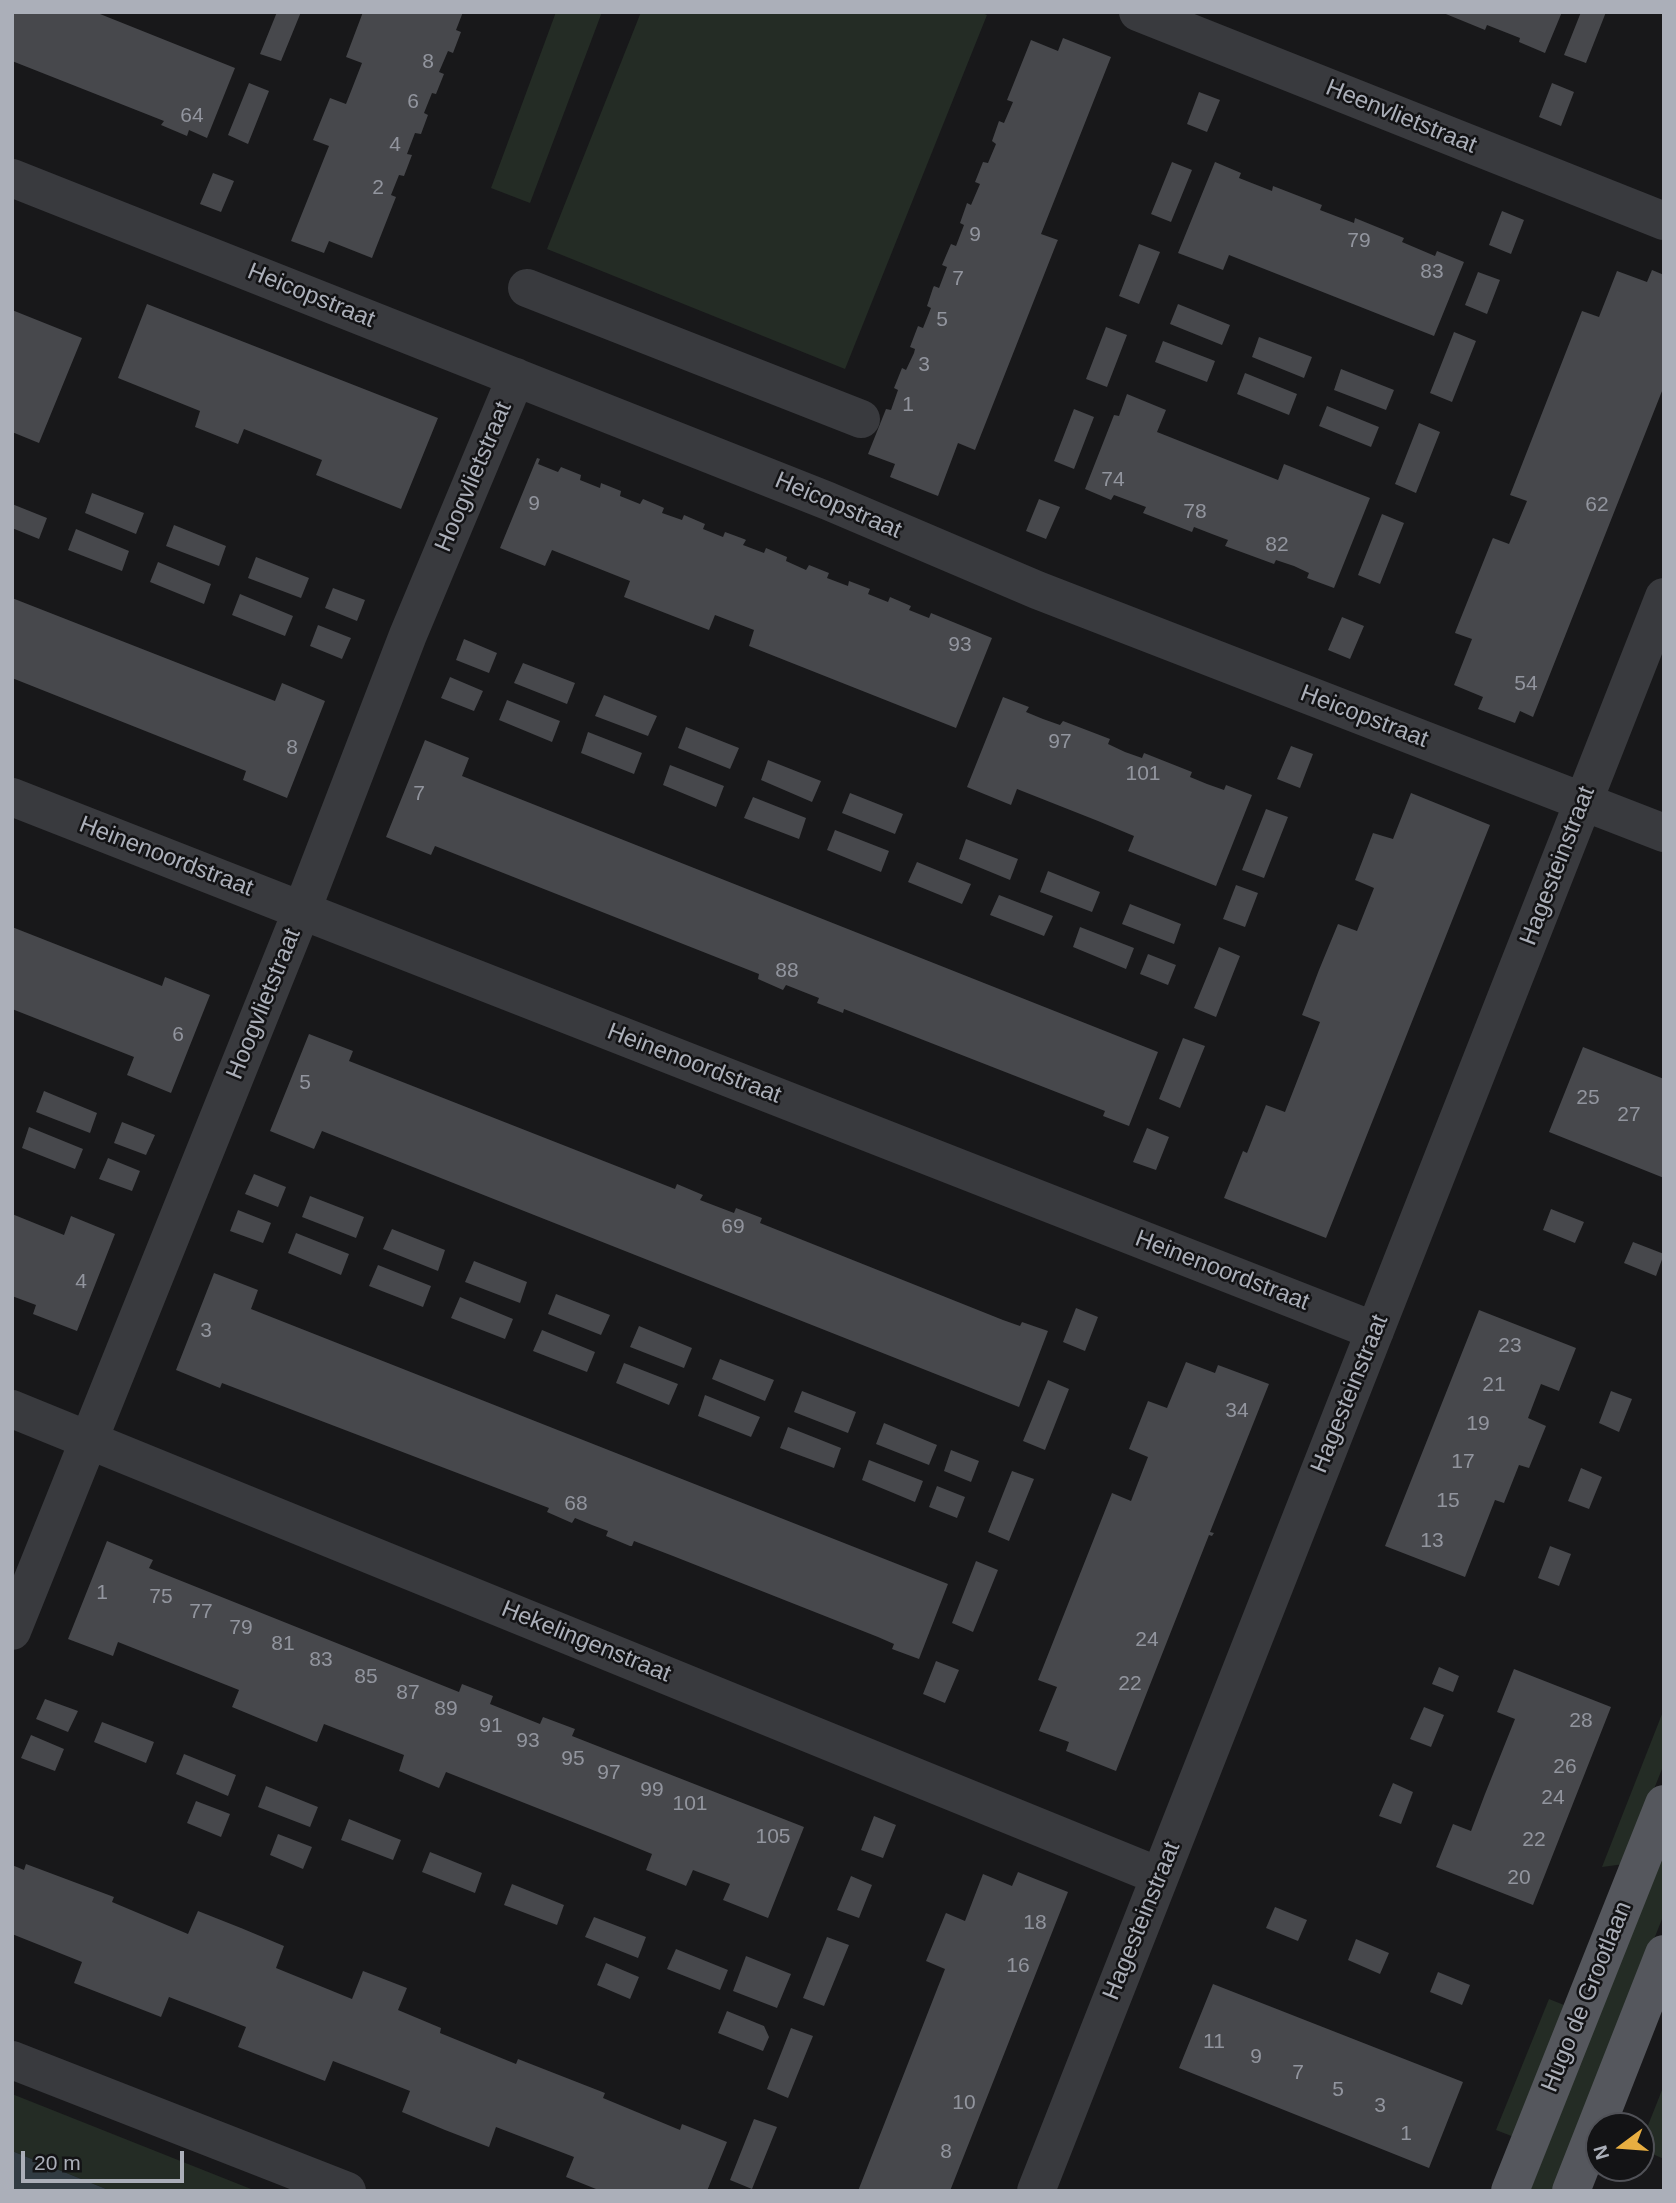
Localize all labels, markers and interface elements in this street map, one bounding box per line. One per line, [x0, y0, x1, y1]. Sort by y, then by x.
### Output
house number: 8 [422, 49, 434, 75]
street label: Heenvlietstraat [1321, 74, 1481, 160]
house number: 6 [407, 89, 419, 115]
house number: 64 [180, 103, 204, 129]
house number: 4 [389, 132, 401, 158]
house number: 2 [372, 175, 384, 201]
house number: 9 [969, 222, 981, 248]
house number: 79 [1347, 228, 1371, 254]
street label: Heicopstraat [243, 257, 379, 335]
house number: 83 [1420, 259, 1444, 285]
house number: 7 [952, 266, 964, 292]
house number: 5 [936, 307, 948, 333]
house number: 3 [918, 352, 930, 378]
house number: 1 [902, 392, 914, 418]
street label: Hoogvlietstraat [429, 398, 519, 556]
street label: Heicopstraat [770, 466, 906, 546]
house number: 74 [1101, 467, 1125, 493]
house number: 9 [528, 491, 540, 517]
house number: 62 [1585, 492, 1609, 518]
house number: 78 [1183, 499, 1207, 525]
house number: 82 [1265, 532, 1289, 558]
house number: 93 [948, 632, 972, 658]
house number: 54 [1514, 671, 1538, 697]
street label: Heicopstraat [1296, 679, 1432, 755]
house number: 97 [1048, 729, 1072, 755]
house number: 8 [286, 735, 298, 761]
house number: 101 [1125, 761, 1161, 787]
house number: 7 [413, 781, 425, 807]
street label: Hagesteinstraat [1514, 782, 1602, 950]
street label: Heinenoordstraat [75, 811, 257, 903]
street label: Hoogvlietstraat [221, 924, 307, 1084]
house number: 88 [775, 958, 799, 984]
street label: Heinenoordstraat [603, 1018, 785, 1110]
house number: 6 [172, 1022, 184, 1048]
house number: 5 [299, 1070, 311, 1096]
house number: 25 [1576, 1085, 1600, 1111]
house number: 27 [1617, 1102, 1641, 1128]
house number: 69 [721, 1214, 745, 1240]
street label: Heinenoordstraat [1131, 1225, 1313, 1317]
house number: 4 [75, 1269, 87, 1295]
street label: Hagesteinstraat [1305, 1311, 1395, 1477]
house number: 3 [200, 1318, 212, 1344]
house number: 23 [1498, 1333, 1522, 1359]
house number: 21 [1482, 1372, 1506, 1398]
house number: 34 [1225, 1398, 1249, 1424]
house number: 19 [1466, 1411, 1490, 1437]
house number: 17 [1451, 1449, 1475, 1475]
house number: 15 [1436, 1488, 1460, 1514]
house number: 68 [564, 1491, 588, 1517]
house number: 13 [1420, 1528, 1444, 1554]
house number: 1 [96, 1580, 108, 1606]
house number: 75 [149, 1584, 173, 1610]
street label: Hekelingenstraat [497, 1595, 675, 1689]
house number: 77 [189, 1599, 213, 1625]
house number: 79 [229, 1615, 253, 1641]
house number: 24 [1135, 1627, 1159, 1653]
house number: 81 [271, 1631, 295, 1657]
house number: 83 [309, 1647, 333, 1673]
house number: 85 [354, 1664, 378, 1690]
house number: 22 [1118, 1671, 1142, 1697]
house number: 87 [396, 1680, 420, 1706]
house number: 89 [434, 1696, 458, 1722]
house number: 28 [1569, 1708, 1593, 1734]
house number: 91 [479, 1713, 503, 1739]
house number: 93 [516, 1728, 540, 1754]
house number: 95 [561, 1746, 585, 1772]
house number: 26 [1553, 1754, 1577, 1780]
house number: 97 [597, 1760, 621, 1786]
house number: 99 [640, 1777, 664, 1803]
house number: 24 [1541, 1785, 1565, 1811]
house number: 101 [672, 1791, 708, 1817]
house number: 105 [755, 1824, 791, 1850]
house number: 22 [1522, 1827, 1546, 1853]
street label: Hagesteinstraat [1097, 1838, 1187, 2004]
house number: 20 [1507, 1865, 1531, 1891]
street label: Hugo de Grootlaan [1536, 1898, 1638, 2096]
house number: 18 [1023, 1910, 1047, 1936]
house number: 16 [1006, 1953, 1030, 1979]
house number: 11 [1203, 2029, 1225, 2055]
house number: 9 [1250, 2044, 1262, 2070]
house number: 7 [1292, 2060, 1304, 2086]
house number: 5 [1332, 2077, 1344, 2103]
house number: 10 [952, 2090, 976, 2116]
house number: 3 [1374, 2093, 1386, 2119]
north arrow [1585, 2112, 1655, 2182]
house number: 1 [1400, 2121, 1412, 2147]
scale bar [24, 2136, 187, 2180]
house number: 8 [940, 2139, 952, 2165]
text: N [1589, 2143, 1613, 2162]
text: 20 m [34, 2151, 81, 2174]

